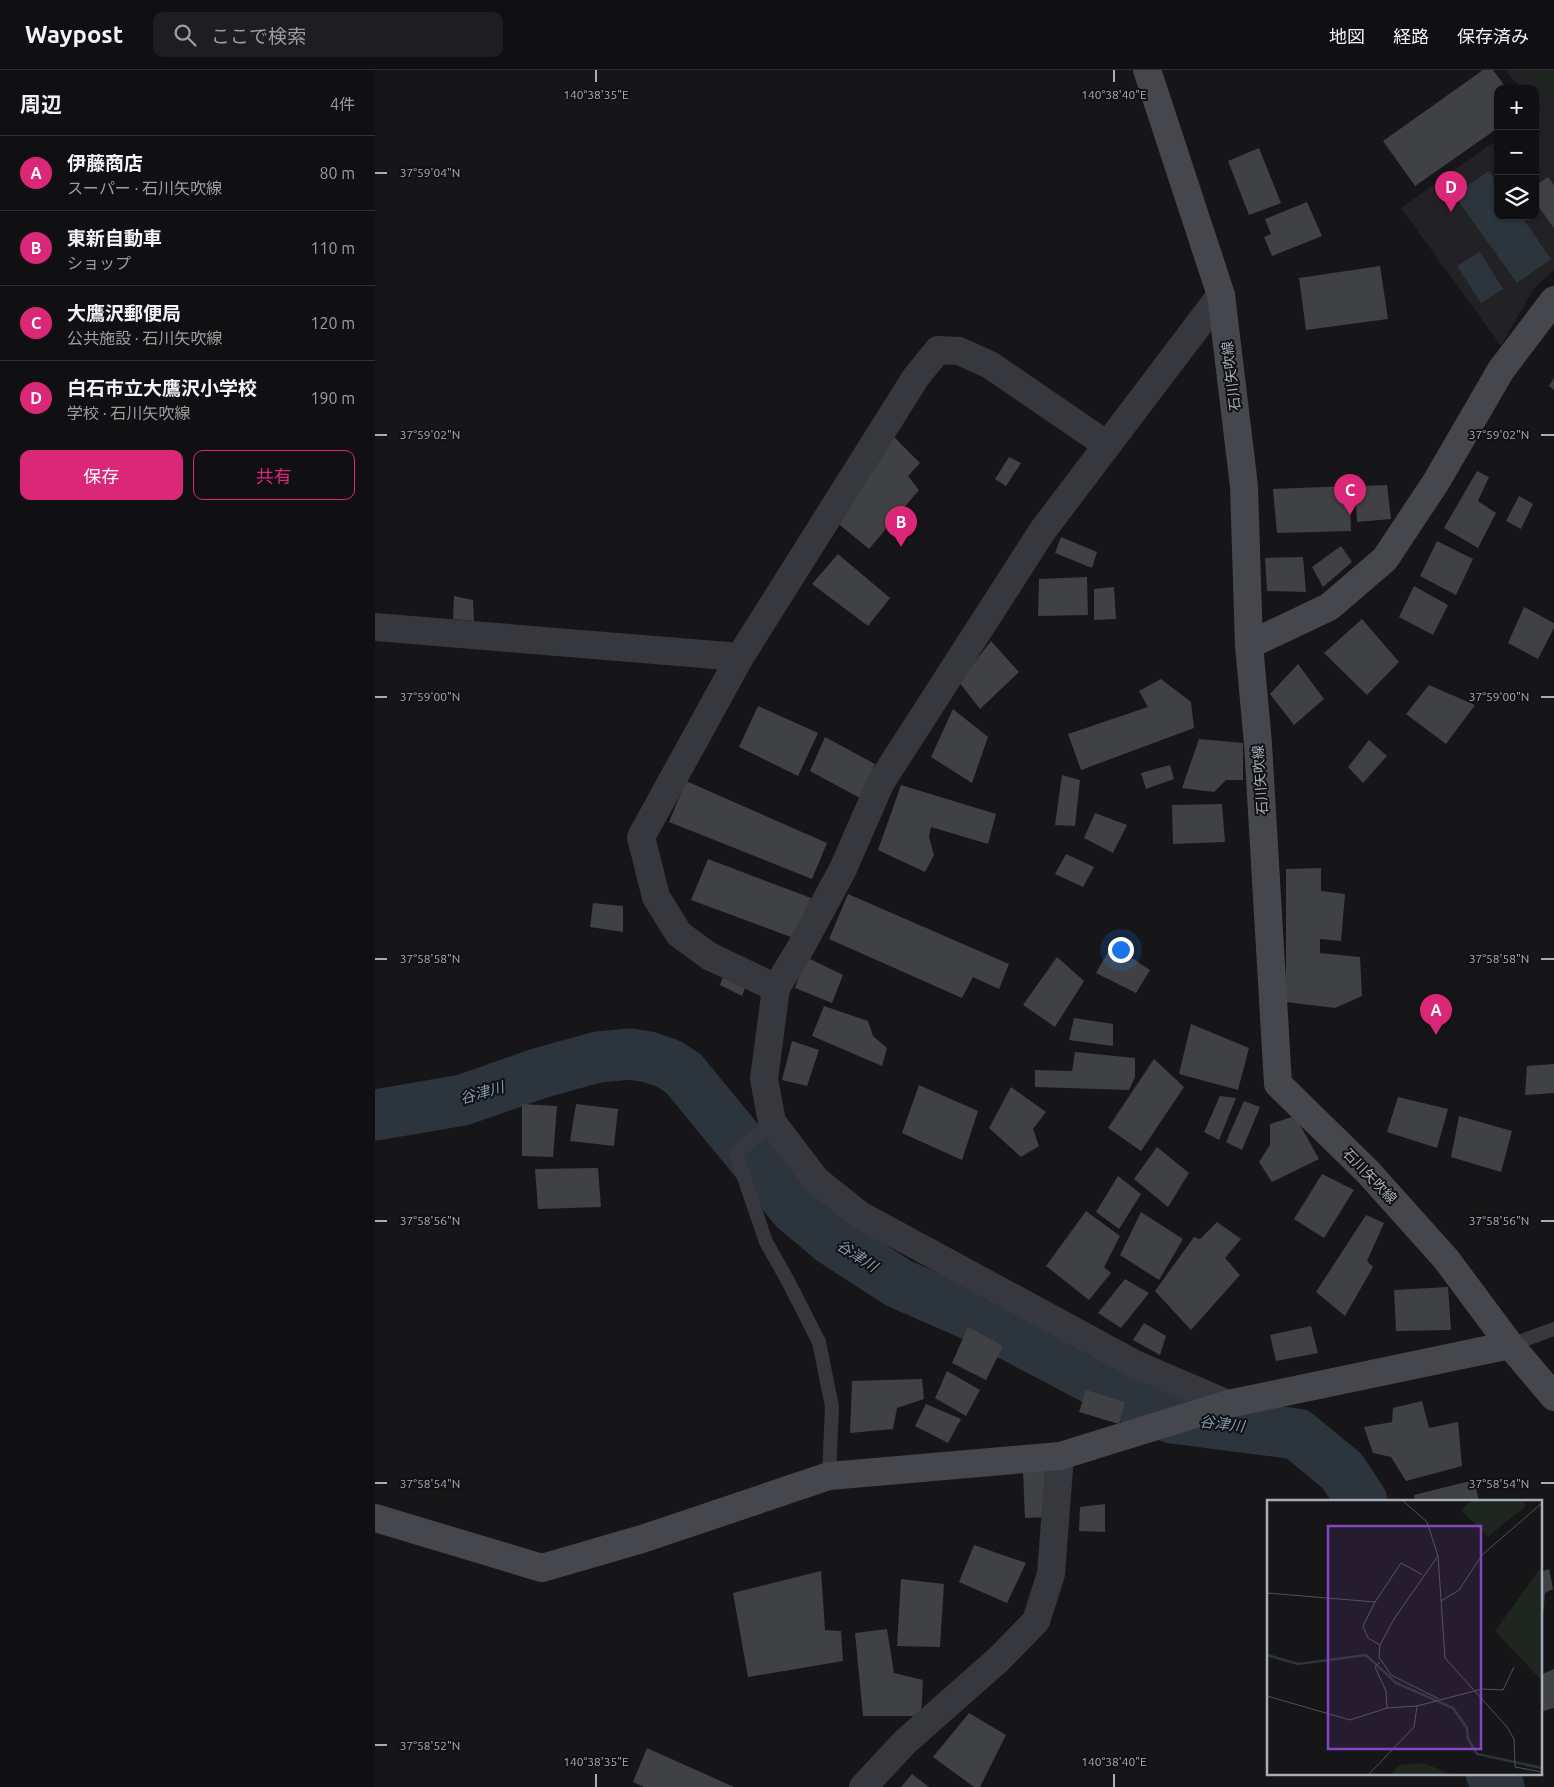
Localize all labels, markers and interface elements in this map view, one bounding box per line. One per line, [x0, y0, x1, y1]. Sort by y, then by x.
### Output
search box [153, 12, 503, 57]
text: Waypost [25, 21, 123, 48]
icon: search [171, 21, 199, 49]
text: ここで検索 [211, 25, 306, 47]
text: 地図 [1329, 26, 1365, 46]
text: 経路 [1393, 26, 1429, 46]
text: 保存済み [1457, 26, 1529, 46]
map controls [1494, 85, 1539, 220]
button: + [1494, 85, 1539, 130]
text: 140°38'35"E [563, 88, 629, 101]
text: 140°38'40"E [1081, 88, 1147, 101]
text: 周辺 [20, 92, 62, 116]
text: 4件 [330, 95, 355, 113]
button: − [1494, 130, 1539, 175]
text: 伊藤商店 [67, 152, 143, 174]
text: A [30, 164, 42, 182]
text: 80 m [319, 164, 355, 182]
text: 37°59'04"N [400, 166, 460, 179]
pin: D [1435, 171, 1467, 212]
button: layers [1494, 175, 1539, 220]
text: スーパー · 石川矢吹線 [67, 179, 222, 197]
text: 東新自動車 [67, 227, 162, 249]
text: B [31, 239, 41, 257]
text: 110 m [310, 239, 355, 257]
text: ショップ [67, 254, 131, 272]
text: 大鷹沢郵便局 [67, 302, 181, 324]
text: C [31, 314, 41, 332]
text: 120 m [310, 314, 355, 332]
text: 公共施設 · 石川矢吹線 [67, 329, 222, 347]
street label: 石川矢吹線 [1219, 340, 1243, 412]
text: 白石市立大鷹沢小学校 [67, 377, 257, 399]
text: D [30, 389, 42, 407]
text: 190 m [310, 389, 355, 407]
text: 学校 · 石川矢吹線 [67, 404, 190, 422]
text: 37°59'02"N [400, 428, 460, 441]
text: 37°59'02"N [1469, 428, 1529, 441]
button: 保存 [20, 450, 183, 500]
button: 共有 [193, 450, 355, 500]
pin: C [1334, 474, 1366, 515]
pin: B [885, 506, 917, 547]
text: 37°59'00"N [400, 690, 460, 703]
text: 37°59'00"N [1469, 690, 1529, 703]
street label: 石川矢吹線 [1250, 745, 1270, 815]
your location [1108, 937, 1134, 963]
text: 37°58'58"N [400, 952, 460, 965]
text: 37°58'58"N [1469, 952, 1529, 965]
pin: A [1420, 994, 1452, 1035]
water label: 谷津川 [458, 1078, 508, 1107]
street label: 石川矢吹線 [1340, 1145, 1400, 1207]
text: 37°58'56"N [400, 1214, 460, 1227]
text: 37°58'56"N [1469, 1214, 1529, 1227]
water label: 谷津川 [834, 1236, 882, 1276]
water label: 谷津川 [1199, 1412, 1247, 1435]
text: 37°58'54"N [400, 1477, 460, 1490]
text: 37°58'54"N [1469, 1477, 1529, 1490]
inset map [1267, 1500, 1541, 1774]
text: 37°58'52"N [400, 1739, 460, 1752]
text: 140°38'35"E [563, 1755, 629, 1768]
text: 140°38'40"E [1081, 1755, 1147, 1768]

